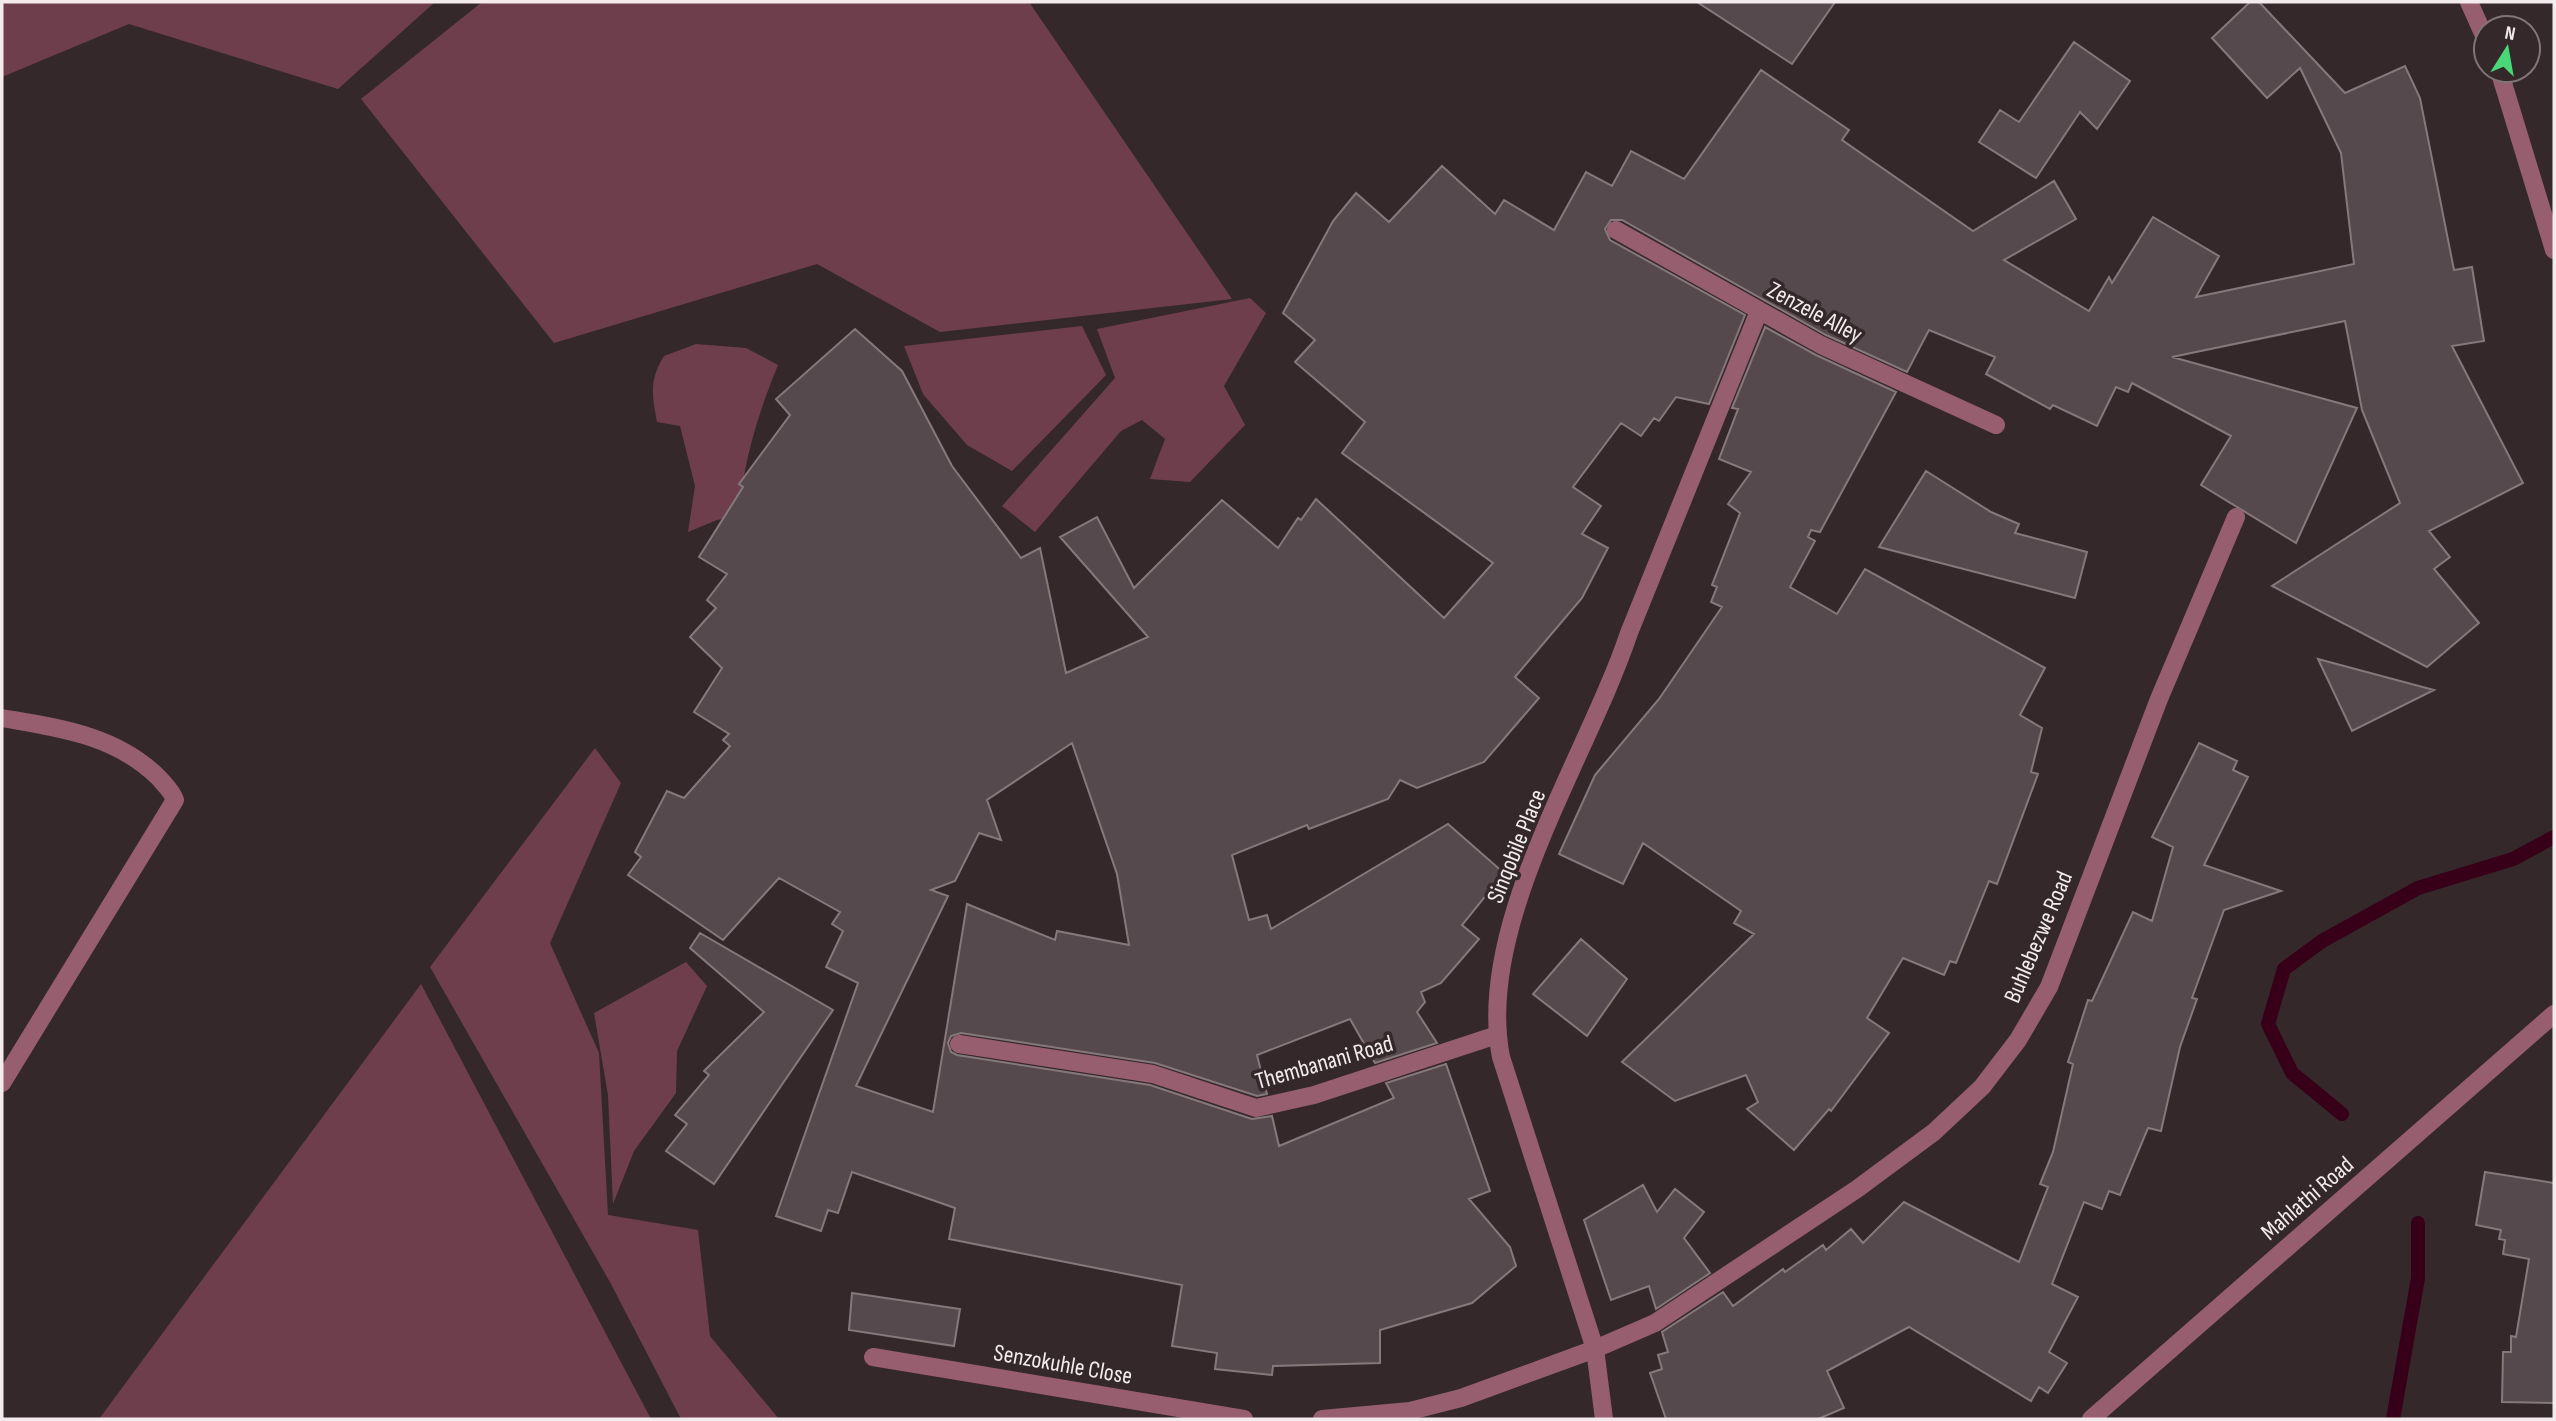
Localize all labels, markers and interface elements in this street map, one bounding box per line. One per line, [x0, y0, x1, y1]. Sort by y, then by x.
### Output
north arrow [2472, 14, 2542, 84]
text: N [2503, 22, 2517, 46]
street label: Zenzele Alley [1762, 275, 1867, 350]
street label: Sinqobile Place [1480, 785, 1552, 907]
street label: Buhlebezwe Road [1998, 867, 2079, 1007]
street label: Thembanani Road [1252, 1029, 1396, 1096]
street label: Mahlathi Road [2255, 1150, 2360, 1246]
street label: Senzokuhle Close [991, 1338, 1134, 1391]

